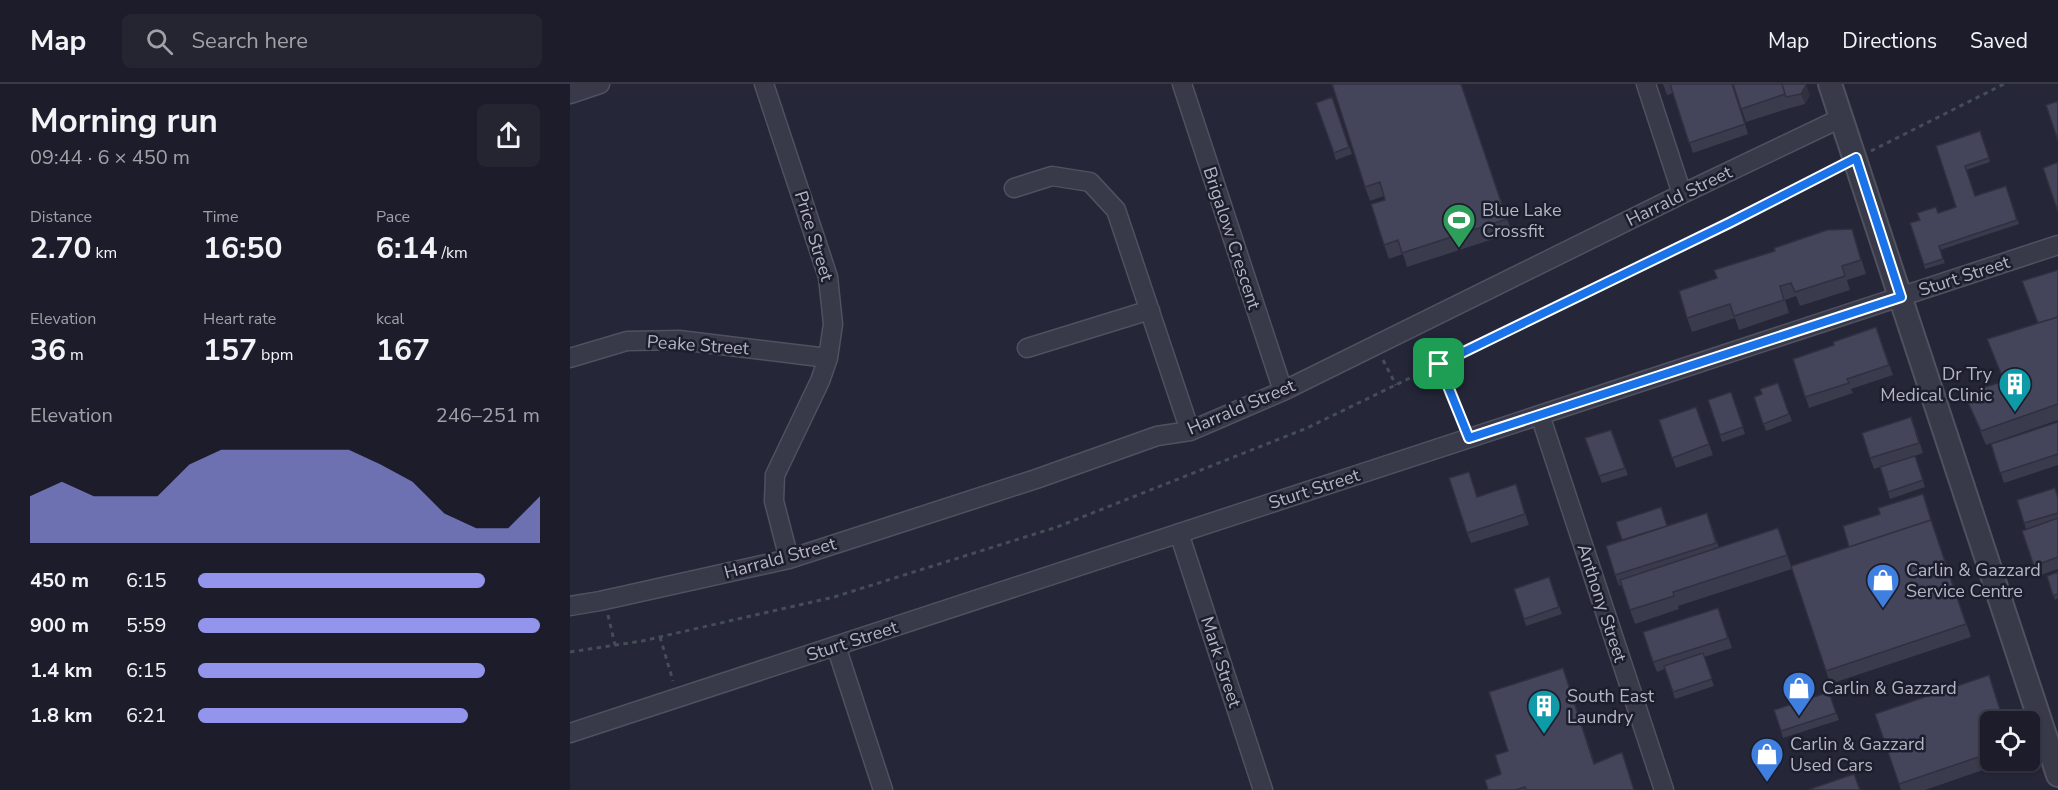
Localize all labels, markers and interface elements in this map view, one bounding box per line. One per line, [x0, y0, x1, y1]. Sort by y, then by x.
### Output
search box [122, 14, 542, 68]
text: Map [30, 22, 86, 60]
icon: search [143, 25, 176, 58]
text: Search here [191, 26, 308, 56]
text: Map [1768, 27, 1809, 55]
text: Directions [1842, 27, 1937, 55]
text: Saved [1970, 27, 2028, 55]
text: Morning run [30, 99, 218, 144]
button: share [477, 104, 540, 167]
text: 09:44 · 6 × 450 m [30, 144, 190, 171]
street label: Harrald Street [1622, 160, 1737, 232]
street label: Brigalow Crescent [1198, 164, 1267, 313]
street label: Price Street [789, 188, 839, 285]
place label: Blue Lake Crossfit [1482, 198, 1561, 243]
sports icon: Blue Lake Crossfit [1441, 202, 1477, 249]
text: Distance [30, 206, 92, 228]
text: Time [203, 206, 239, 228]
text: Pace [376, 206, 410, 228]
text: 2.70 [30, 228, 91, 269]
text: 16:50 [203, 228, 282, 269]
text: 6:14 [376, 228, 437, 269]
text: km [91, 242, 117, 264]
text: /km [437, 242, 468, 264]
street label: Sturt Street [1915, 250, 2013, 302]
text: Elevation [30, 308, 96, 330]
text: Heart rate [203, 308, 276, 330]
text: kcal [376, 308, 404, 330]
street label: Peake Street [646, 329, 751, 361]
text: 36 [30, 330, 66, 371]
text: 157 [203, 330, 257, 371]
text: 167 [376, 330, 430, 371]
pin [1413, 338, 1464, 389]
text: m [66, 344, 84, 366]
text: bpm [257, 344, 293, 366]
icon: arrive [1422, 347, 1455, 380]
place label: Dr Try Medical Clinic [1880, 362, 1993, 407]
building icon: Dr Try Medical Clinic [1997, 366, 2033, 413]
street label: Harrald Street [1183, 373, 1299, 441]
text: Elevation [30, 402, 113, 429]
text: 246–251 m [436, 402, 540, 429]
street label: Sturt Street [1265, 463, 1363, 515]
street label: Harrald Street [721, 531, 839, 584]
street label: Anthony Street [1572, 541, 1633, 666]
place label: Carlin & Gazzard Service Centre [1906, 558, 2041, 603]
shop icon: Carlin & Gazzard Service Centre [1865, 562, 1901, 609]
text: 450 m [30, 567, 89, 594]
text: 6:15 [126, 567, 167, 594]
text: 900 m [30, 612, 89, 639]
text: 5:59 [126, 612, 167, 639]
street label: Mark Street [1195, 614, 1247, 711]
street label: Sturt Street [803, 615, 901, 667]
text: 1.4 km [30, 657, 93, 684]
text: 6:15 [126, 657, 167, 684]
shop icon: Carlin & Gazzard [1781, 670, 1817, 717]
place label: Carlin & Gazzard [1822, 676, 1957, 700]
place label: South East Laundry [1567, 684, 1655, 729]
building icon: South East Laundry [1526, 688, 1562, 735]
text: 1.8 km [30, 702, 93, 729]
text: 6:21 [126, 702, 167, 729]
map controls [1980, 711, 2040, 771]
button: locate [1980, 711, 2040, 771]
place label: Carlin & Gazzard Used Cars [1790, 732, 1925, 777]
shop icon: Carlin & Gazzard Used Cars [1749, 736, 1785, 783]

